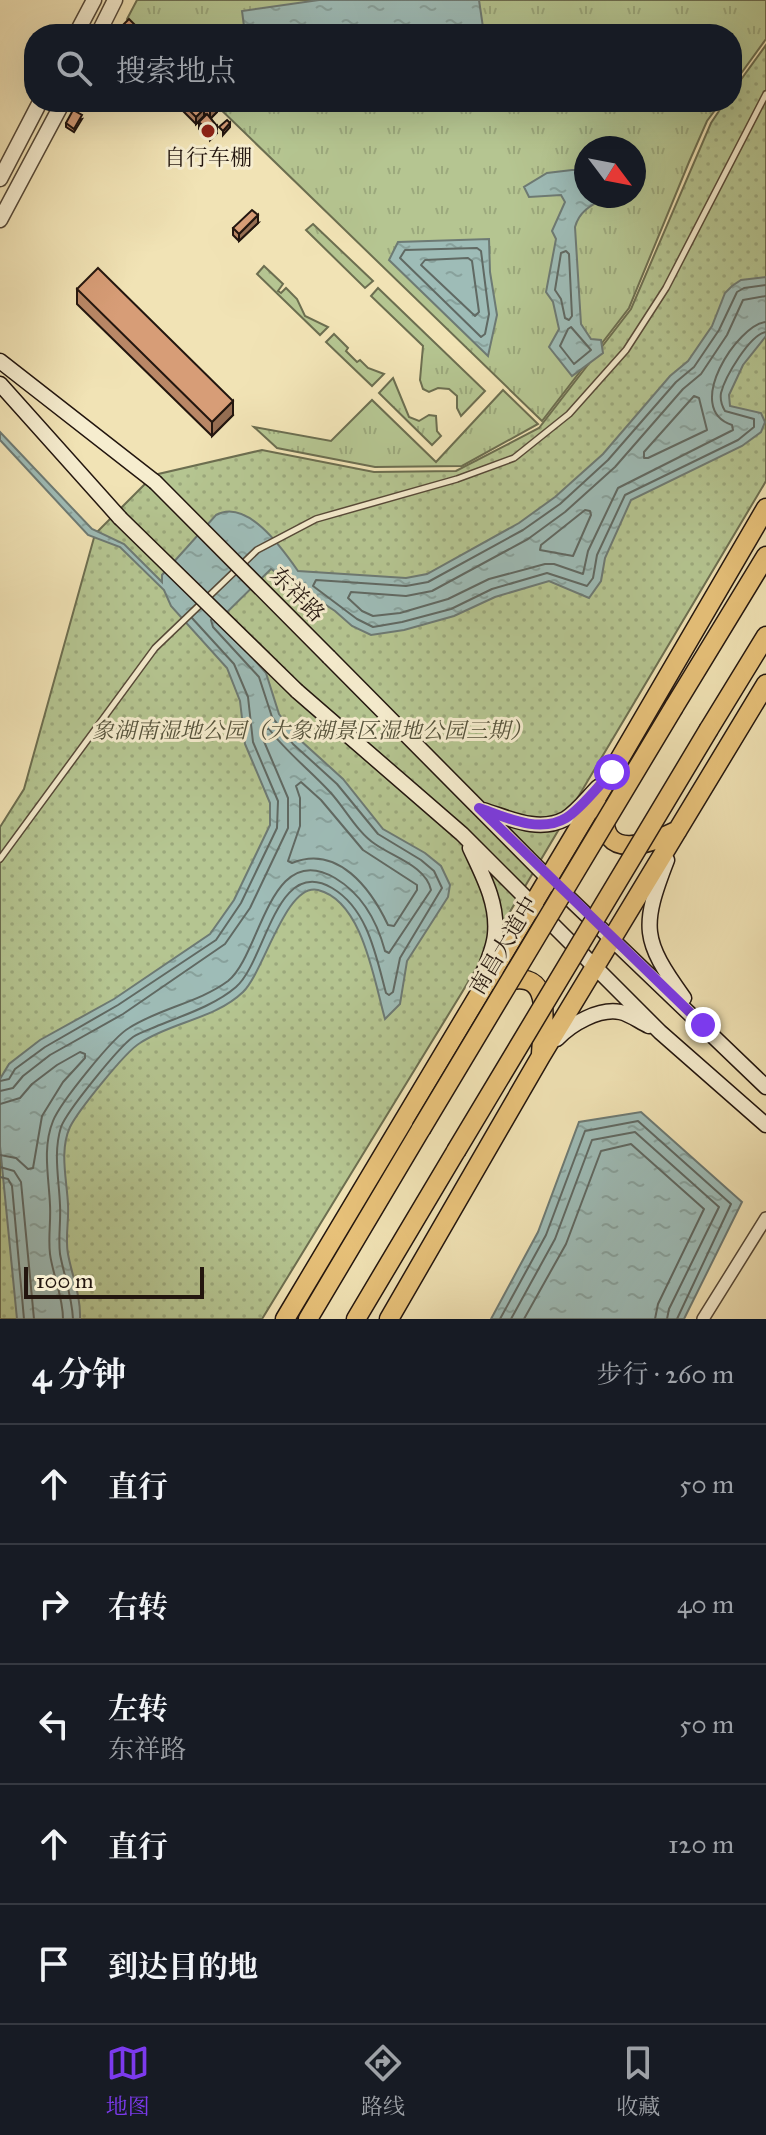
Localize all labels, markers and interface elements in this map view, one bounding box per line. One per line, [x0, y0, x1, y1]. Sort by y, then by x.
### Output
search box [24, 24, 742, 112]
icon: search [52, 46, 96, 90]
text: 搜索地点 [116, 53, 236, 89]
marker: 自行车棚 [199, 122, 217, 140]
north arrow [574, 136, 646, 208]
place label: 自行车棚 [164, 144, 252, 171]
street label: 东祥路 [265, 561, 331, 627]
park label: 象湖南湿地公园（大象湖景区湿地公园三期） [92, 717, 532, 744]
route start [594, 754, 630, 790]
street label: 南昌大道中 [464, 891, 543, 999]
route end [685, 1007, 721, 1043]
scale bar [24, 1263, 204, 1299]
text: 100 m [36, 1267, 93, 1294]
text: 4 分钟 [32, 1354, 126, 1395]
text: 步行 · 260 m [596, 1358, 734, 1390]
icon: ahead [32, 1462, 76, 1506]
text: 50 m [679, 1468, 734, 1500]
text: 直行 [108, 1469, 168, 1505]
icon: right [32, 1582, 76, 1626]
text: 40 m [677, 1588, 734, 1620]
text: 右转 [108, 1589, 168, 1625]
text: 左转 [108, 1691, 168, 1727]
icon: left [32, 1702, 76, 1746]
text: 50 m [679, 1708, 734, 1740]
text: 东祥路 [108, 1733, 186, 1765]
icon: ahead [32, 1822, 76, 1866]
text: 120 m [668, 1828, 734, 1860]
text: 直行 [108, 1829, 168, 1865]
icon: arrive [32, 1942, 76, 1986]
text: 到达目的地 [108, 1949, 258, 1985]
tab: 地图 [106, 2041, 150, 2120]
tab: 路线 [361, 2041, 405, 2120]
tab: 收藏 [616, 2041, 660, 2120]

